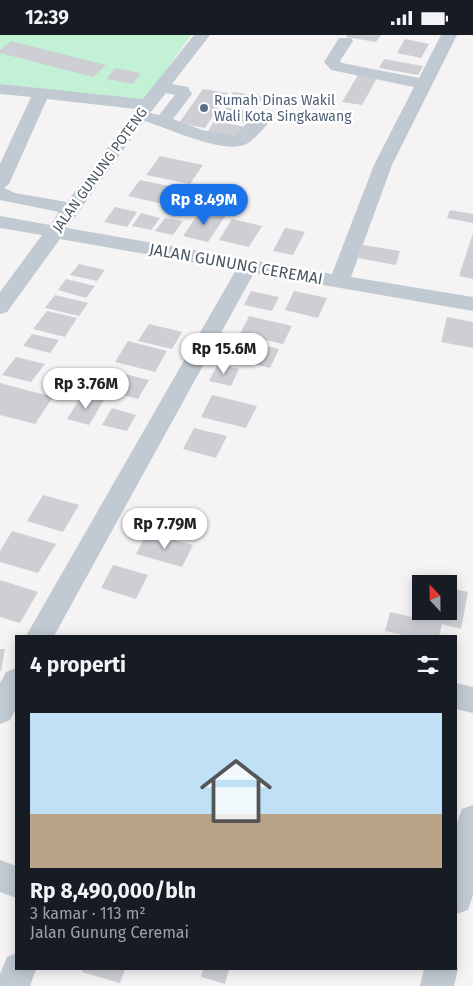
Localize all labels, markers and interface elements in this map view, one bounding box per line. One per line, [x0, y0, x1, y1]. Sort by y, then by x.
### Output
text: 12:39 [25, 6, 69, 29]
place label: Rumah Dinas Wakil Wali Kota Singkawang [214, 92, 352, 125]
marker: Rumah Dinas Wakil Wali Kota Singkawang [198, 102, 210, 114]
street label: JALAN GUNUNG POTENG [49, 104, 151, 236]
pin: Rp 8.49M [152, 183, 256, 226]
text: Rp 8.49M [171, 190, 237, 209]
street label: JALAN GUNUNG CEREMAI [148, 239, 324, 289]
pin: Rp 15.6M [172, 333, 276, 375]
text: Rp 15.6M [192, 339, 256, 358]
pin: Rp 3.76M [34, 367, 138, 410]
text: Rp 3.76M [54, 374, 118, 393]
pin: Rp 7.79M [113, 507, 217, 550]
text: Rp 7.79M [133, 514, 197, 533]
north arrow [412, 575, 458, 620]
map controls [412, 575, 457, 620]
icon: filters [414, 651, 442, 679]
text: 4 properti [30, 652, 126, 678]
icon: home [191, 746, 281, 836]
text: Rp 8,490,000/bln [30, 878, 196, 904]
text: 3 kamar · 113 m² [30, 904, 146, 923]
text: Jalan Gunung Ceremai [30, 923, 189, 942]

